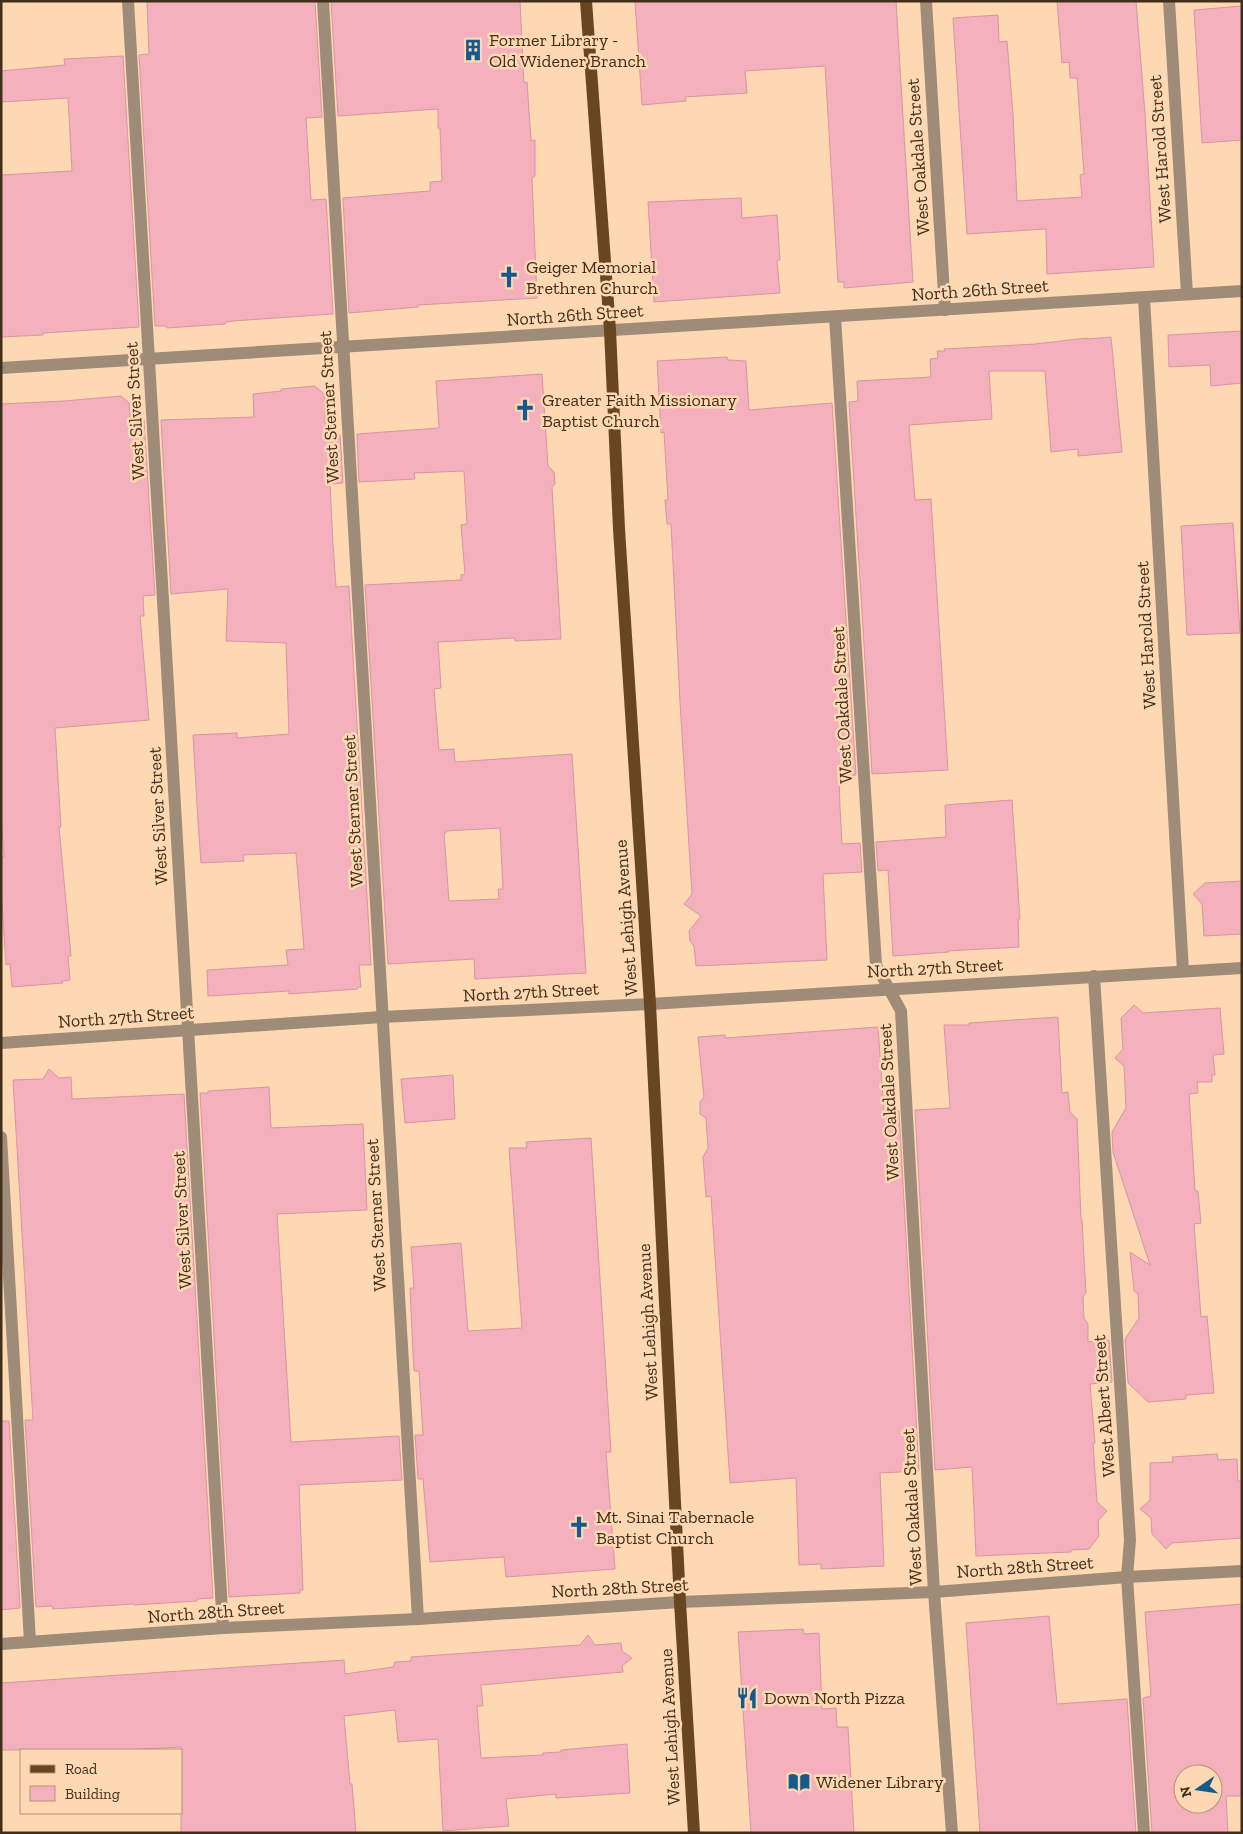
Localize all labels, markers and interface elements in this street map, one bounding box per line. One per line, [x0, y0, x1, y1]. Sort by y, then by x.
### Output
place label: Former Library - Old Widener Branch [489, 29, 646, 72]
building icon: Former Library - Old Widener Branch [460, 37, 486, 63]
street label: West Harold Street [1144, 74, 1176, 224]
street label: West Oakdale Street [902, 77, 934, 236]
place label: Geiger Memorial Brethren Church [526, 256, 658, 299]
church icon: Geiger Memorial Brethren Church [496, 264, 522, 290]
street label: North 26th Street [911, 274, 1050, 306]
street label: North 26th Street [506, 299, 645, 331]
street label: West Sterner Street [314, 330, 344, 484]
street label: West Silver Street [120, 341, 150, 481]
place label: Greater Faith Missionary Baptist Church [542, 389, 737, 432]
church icon: Greater Faith Missionary Baptist Church [512, 397, 538, 423]
street label: West Harold Street [1131, 560, 1161, 710]
street label: West Oakdale Street [827, 626, 857, 784]
street label: West Sterner Street [338, 734, 368, 888]
street label: West Silver Street [143, 746, 173, 886]
street label: West Lehigh Avenue [610, 839, 642, 997]
street label: North 27th Street [866, 953, 1004, 983]
street label: North 27th Street [462, 977, 600, 1007]
street label: North 27th Street [57, 1001, 195, 1033]
street label: West Oakdale Street [874, 1023, 904, 1181]
street label: West Sterner Street [361, 1138, 391, 1292]
street label: West Silver Street [167, 1150, 197, 1290]
street label: West Lehigh Avenue [633, 1243, 663, 1401]
street label: West Albert Street [1088, 1334, 1120, 1478]
street label: West Oakdale Street [897, 1428, 927, 1586]
place label: Mt. Sinai Tabernacle Baptist Church [596, 1506, 754, 1549]
church icon: Mt. Sinai Tabernacle Baptist Church [566, 1514, 592, 1540]
street label: North 28th Street [956, 1551, 1095, 1583]
street label: North 28th Street [551, 1573, 689, 1603]
street label: North 28th Street [147, 1596, 286, 1628]
street label: West Lehigh Avenue [655, 1648, 685, 1806]
restaurant icon: Down North Pizza [734, 1685, 760, 1711]
place label: Down North Pizza [764, 1687, 905, 1709]
legend [20, 1749, 182, 1814]
text: Road [65, 1760, 98, 1778]
north arrow [1173, 1764, 1223, 1814]
library icon: Widener Library [786, 1769, 812, 1795]
place label: Widener Library [816, 1771, 944, 1793]
text: N [1176, 1784, 1195, 1799]
text: Building [65, 1785, 120, 1803]

